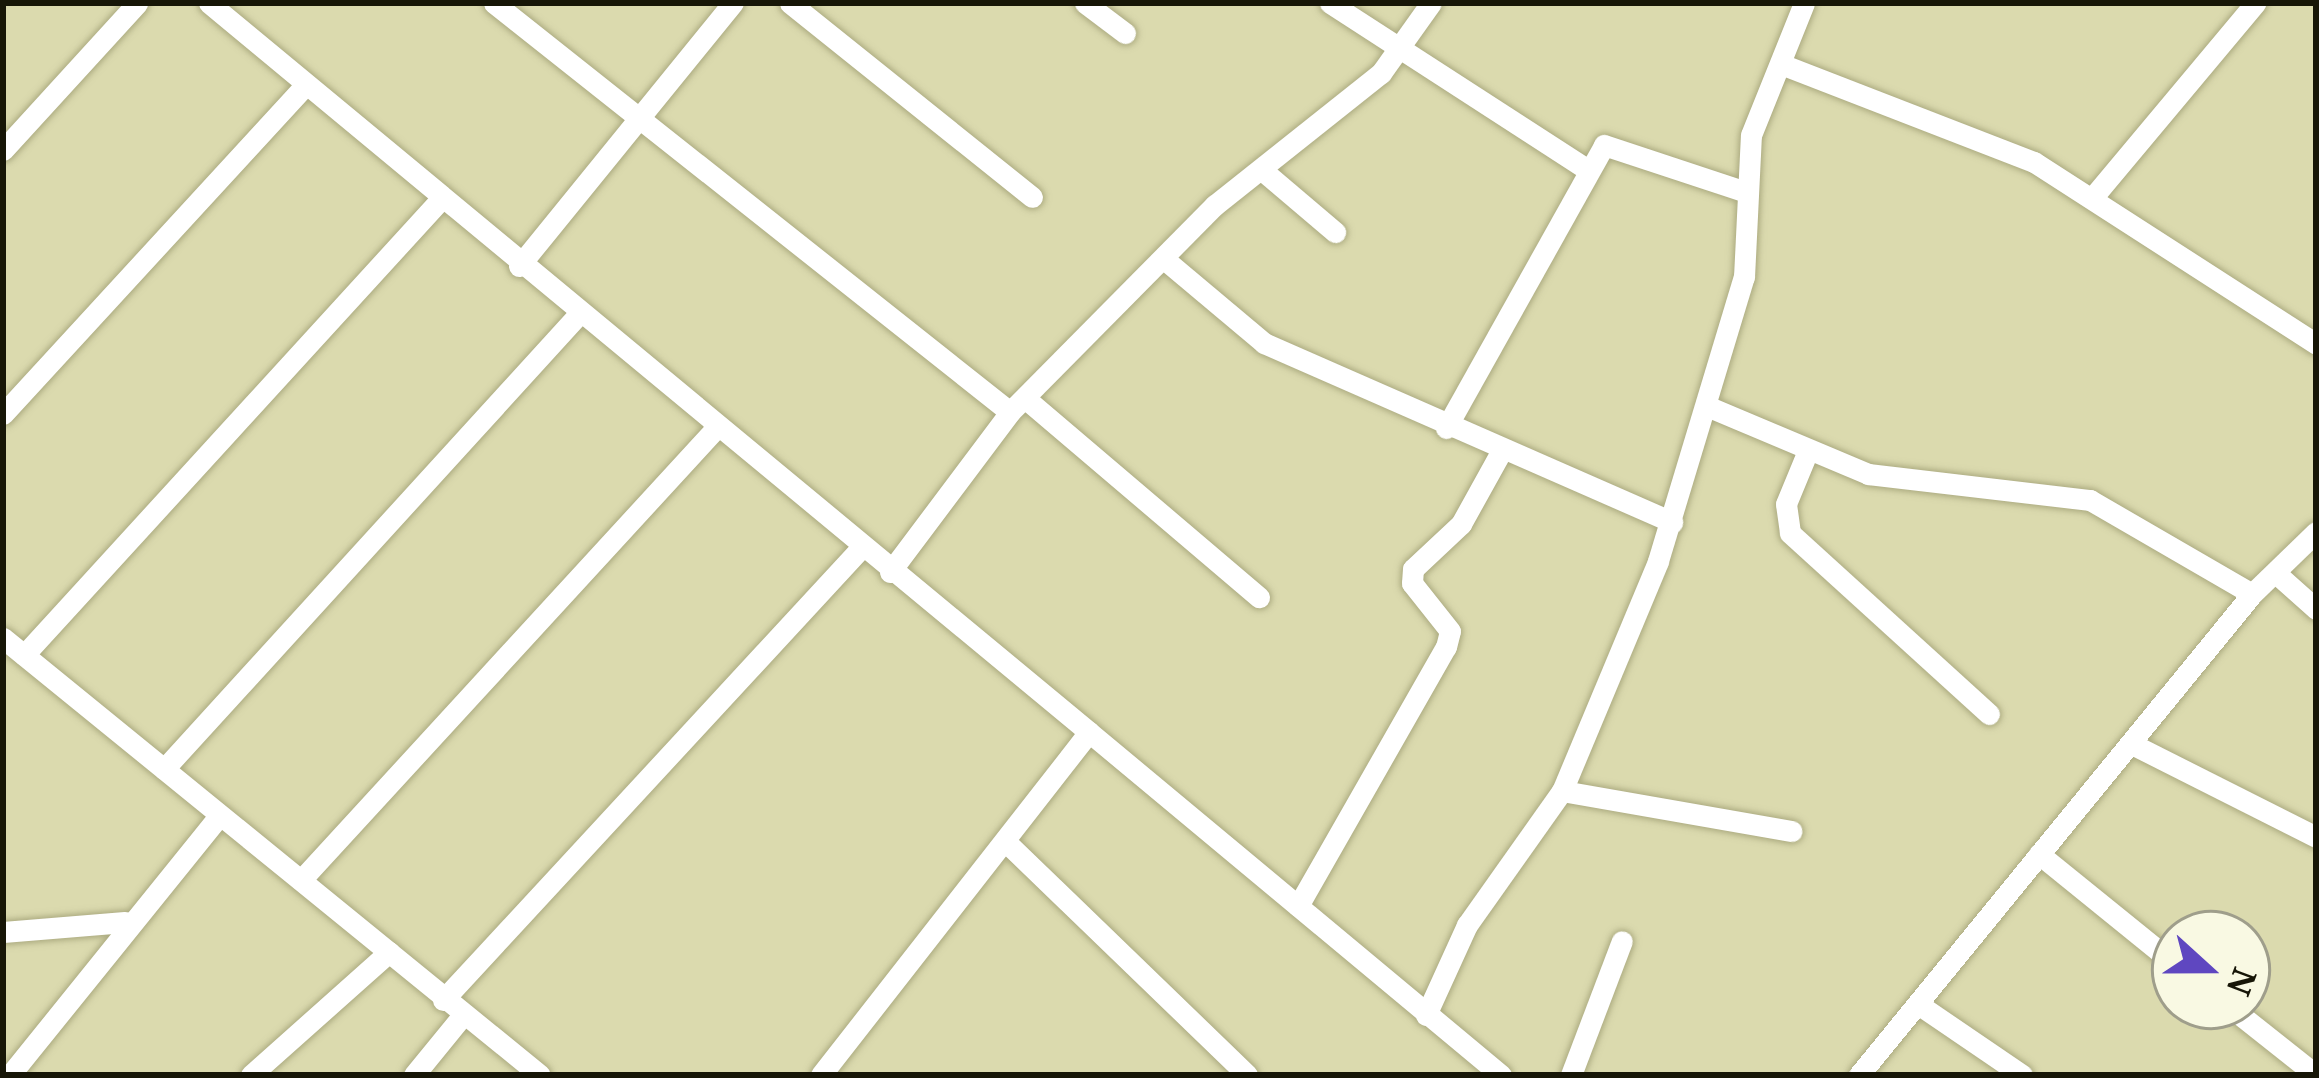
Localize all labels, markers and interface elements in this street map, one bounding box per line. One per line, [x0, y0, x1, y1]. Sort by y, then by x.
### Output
north arrow [2151, 910, 2271, 1030]
text: N [2217, 962, 2268, 1002]

